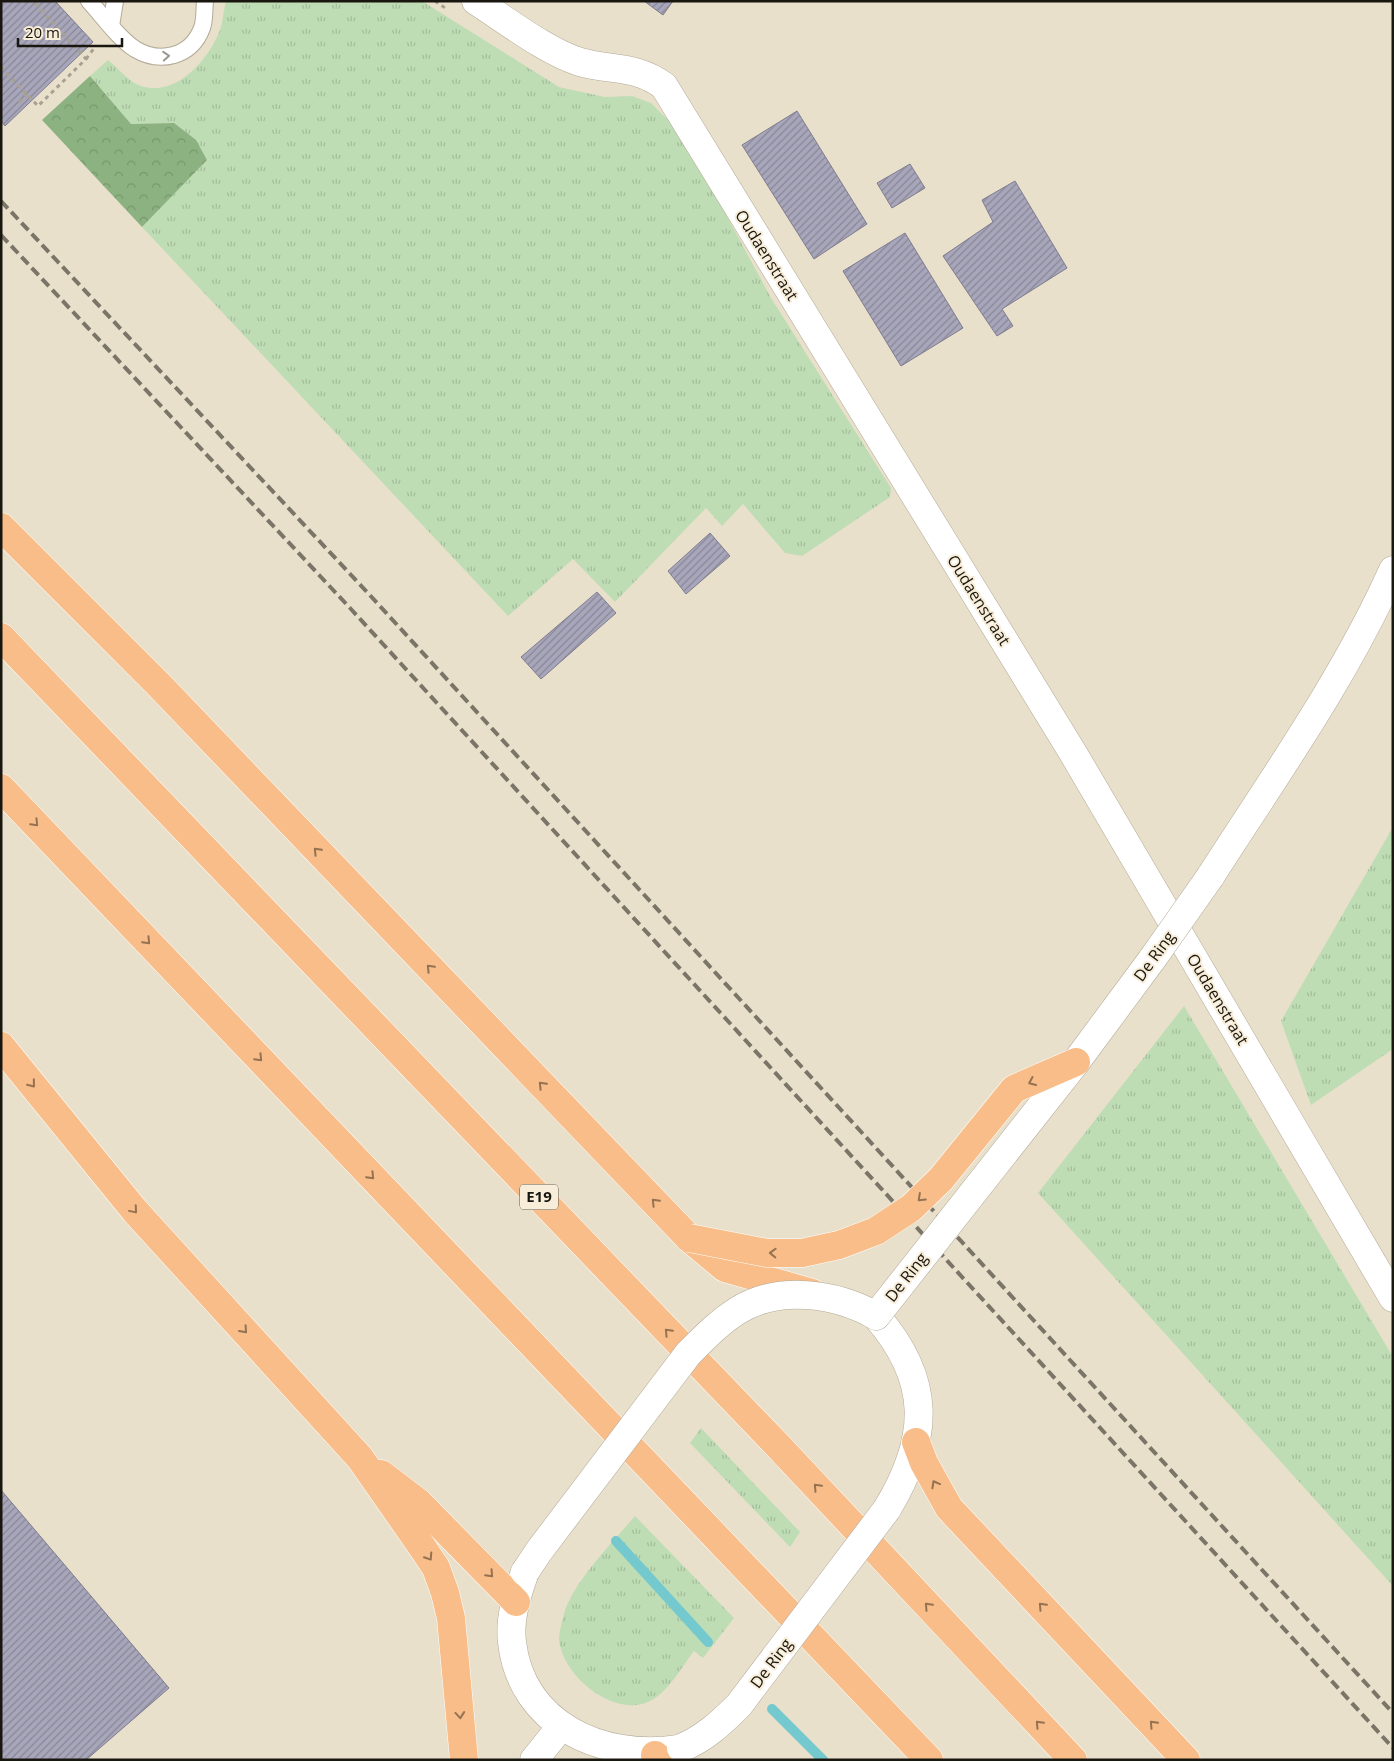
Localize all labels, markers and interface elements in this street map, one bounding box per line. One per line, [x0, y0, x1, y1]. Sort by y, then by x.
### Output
scale bar [18, 15, 121, 47]
text: 20 m [25, 22, 60, 42]
one-way arrow [163, 51, 171, 62]
street label: Oudaenstraat [730, 205, 804, 305]
street label: Oudaenstraat [942, 550, 1016, 650]
one-way arrow [29, 817, 38, 826]
one-way arrow [314, 847, 323, 856]
street label: De Ring [1128, 926, 1180, 986]
one-way arrow [141, 935, 150, 944]
street label: Oudaenstraat [1182, 949, 1254, 1049]
one-way arrow [427, 965, 436, 974]
one-way arrow [253, 1053, 262, 1062]
one-way arrow [1028, 1075, 1037, 1086]
one-way arrow [26, 1078, 34, 1087]
one-way arrow [539, 1082, 548, 1091]
one-way arrow [365, 1170, 374, 1179]
road number: E19 [520, 1184, 558, 1210]
one-way arrow [918, 1192, 927, 1201]
one-way arrow [652, 1199, 661, 1208]
one-way arrow [129, 1204, 137, 1213]
street label: De Ring [880, 1247, 932, 1306]
one-way arrow [769, 1248, 776, 1258]
one-way arrow [238, 1325, 247, 1334]
one-way arrow [665, 1329, 674, 1338]
one-way arrow [932, 1480, 942, 1489]
one-way arrow [814, 1484, 823, 1493]
one-way arrow [423, 1552, 432, 1561]
one-way arrow [484, 1569, 493, 1578]
one-way arrow [925, 1602, 934, 1611]
one-way arrow [1039, 1602, 1048, 1611]
street label: De Ring [745, 1633, 797, 1692]
one-way arrow [454, 1711, 465, 1719]
one-way arrow [1036, 1721, 1045, 1730]
one-way arrow [1150, 1721, 1159, 1730]

